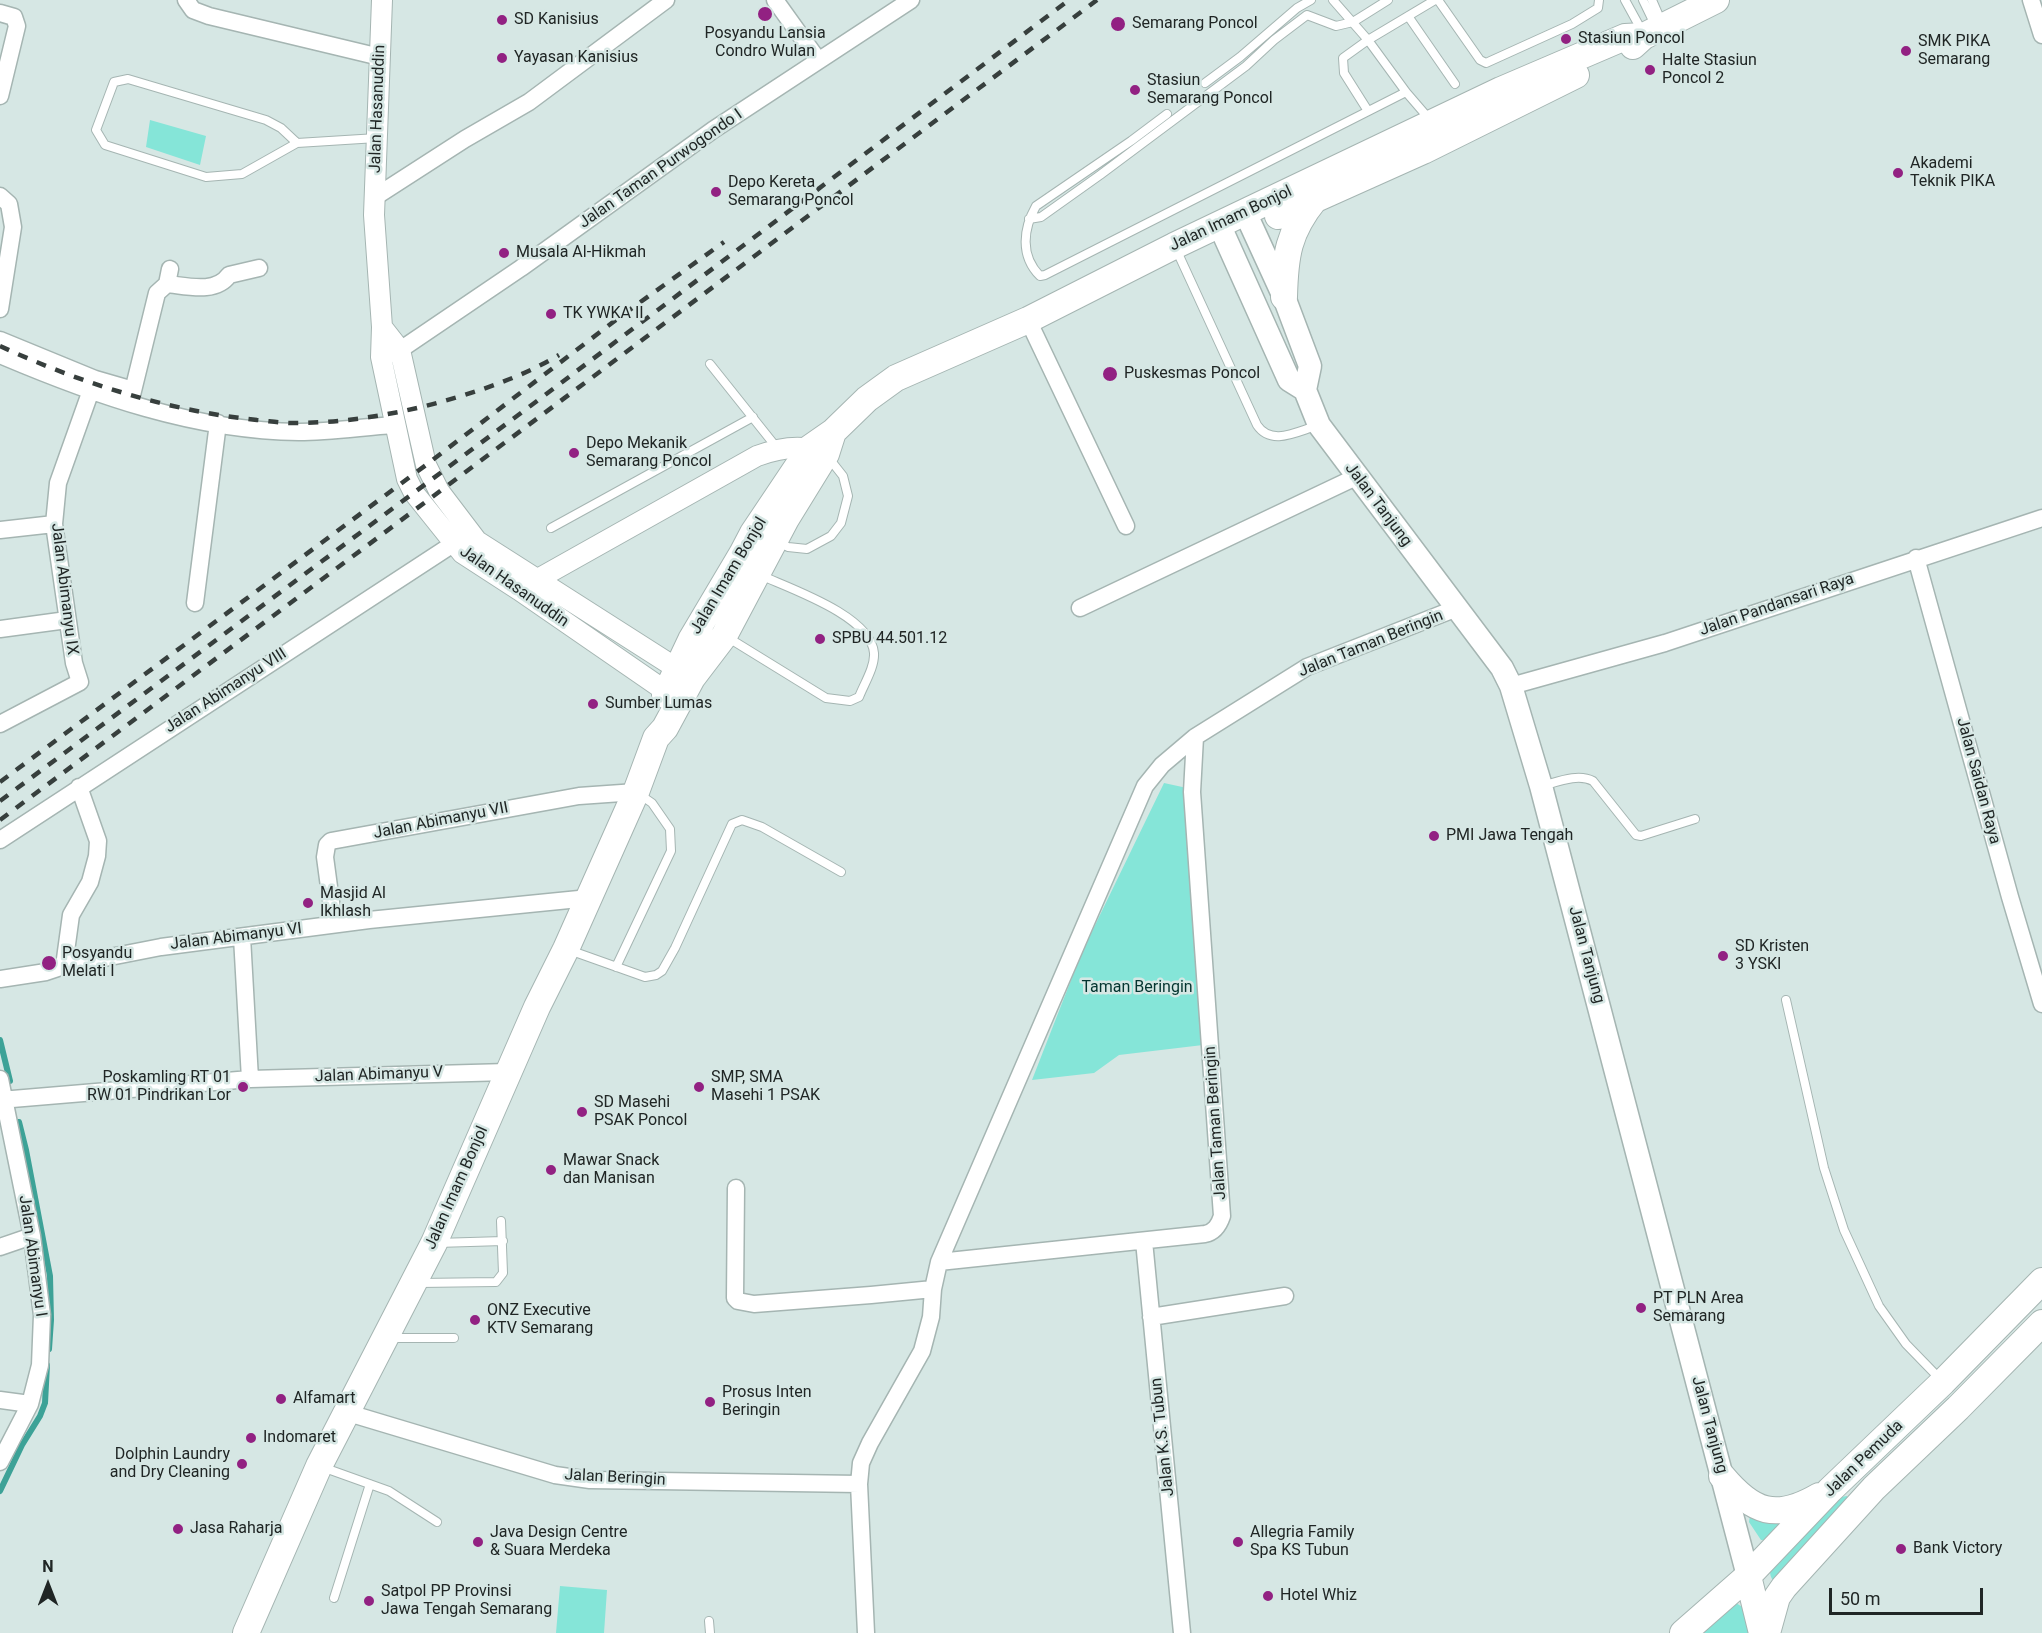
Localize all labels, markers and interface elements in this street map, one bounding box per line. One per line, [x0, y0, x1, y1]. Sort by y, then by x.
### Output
marker: Posyandu Lansia Condro Wulan [756, 5, 774, 23]
place label: SD Kanisius [514, 10, 599, 30]
marker: SD Kanisius [495, 13, 509, 27]
place label: Semarang Poncol [1132, 14, 1258, 34]
marker: Semarang Poncol [1109, 15, 1127, 33]
place label: Posyandu Lansia Condro Wulan [704, 24, 826, 62]
place label: Stasiun Poncol [1578, 29, 1685, 49]
marker: Stasiun Poncol [1559, 32, 1573, 46]
place label: SMK PIKA Semarang [1918, 32, 1990, 70]
street label: Jalan Hasanuddin [366, 44, 390, 174]
marker: SMK PIKA Semarang [1899, 44, 1913, 58]
place label: Yayasan Kanisius [514, 48, 638, 68]
marker: Yayasan Kanisius [495, 51, 509, 65]
place label: Halte Stasiun Poncol 2 [1662, 51, 1757, 89]
marker: Halte Stasiun Poncol 2 [1643, 63, 1657, 77]
place label: Stasiun Semarang Poncol [1147, 71, 1273, 109]
marker: Stasiun Semarang Poncol [1128, 83, 1142, 97]
street label: Jalan Taman Purwogondo I [576, 105, 746, 233]
place label: Akademi Teknik PIKA [1910, 154, 1995, 192]
marker: Akademi Teknik PIKA [1891, 166, 1905, 180]
place label: Depo Kereta Semarang Poncol [728, 173, 854, 211]
street label: Jalan Imam Bonjol [1167, 182, 1295, 256]
marker: Depo Kereta Semarang Poncol [709, 185, 723, 199]
place label: Musala Al-Hikmah [516, 243, 646, 263]
marker: Musala Al-Hikmah [497, 246, 511, 260]
place label: TK YWKA II [563, 304, 644, 324]
marker: TK YWKA II [544, 307, 558, 321]
place label: Puskesmas Poncol [1124, 364, 1260, 384]
marker: Puskesmas Poncol [1101, 365, 1119, 383]
place label: Depo Mekanik Semarang Poncol [586, 434, 712, 472]
marker: Depo Mekanik Semarang Poncol [567, 446, 581, 460]
street label: Jalan Tanjung [1340, 459, 1416, 551]
street label: Jalan Imam Bonjol [687, 514, 771, 638]
street label: Jalan Abimanyu IX [46, 522, 82, 656]
street label: Jalan Hasanuddin [456, 542, 572, 632]
street label: Jalan Pandansari Raya [1697, 570, 1857, 640]
street label: Jalan Taman Beringin [1296, 606, 1446, 682]
place label: SPBU 44.501.12 [832, 629, 947, 649]
marker: SPBU 44.501.12 [813, 632, 827, 646]
street label: Jalan Abimanyu VIII [161, 644, 291, 738]
place label: Sumber Lumas [605, 694, 712, 714]
marker: Sumber Lumas [586, 697, 600, 711]
street label: Jalan Saidan Raya [1952, 716, 2004, 846]
street label: Jalan Abimanyu VII [372, 799, 510, 843]
place label: PMI Jawa Tengah [1446, 826, 1573, 846]
marker: PMI Jawa Tengah [1427, 829, 1441, 843]
place label: Masjid Al Ikhlash [320, 884, 386, 922]
marker: Masjid Al Ikhlash [301, 896, 315, 910]
street label: Jalan Tanjung [1564, 904, 1608, 1006]
street label: Jalan Abimanyu VI [169, 919, 303, 955]
place label: SD Kristen 3 YSKI [1735, 937, 1809, 975]
place label: Posyandu Melati I [62, 944, 132, 982]
marker: SD Kristen 3 YSKI [1716, 949, 1730, 963]
marker: Posyandu Melati I [40, 954, 58, 972]
park label: Taman Beringin [1081, 978, 1193, 998]
street label: Jalan Taman Beringin [1201, 1045, 1231, 1201]
street label: Jalan Abimanyu V [315, 1063, 443, 1087]
place label: Poskamling RT 01 RW 01 Pindrikan Lor [87, 1068, 231, 1106]
place label: SMP, SMA Masehi 1 PSAK [711, 1068, 820, 1106]
marker: Poskamling RT 01 RW 01 Pindrikan Lor [236, 1080, 250, 1094]
marker: SMP, SMA Masehi 1 PSAK [692, 1080, 706, 1094]
place label: SD Masehi PSAK Poncol [594, 1093, 687, 1131]
marker: SD Masehi PSAK Poncol [575, 1105, 589, 1119]
street label: Jalan Imam Bonjol [421, 1123, 493, 1253]
place label: Mawar Snack dan Manisan [563, 1151, 659, 1189]
marker: Mawar Snack dan Manisan [544, 1163, 558, 1177]
street label: Jalan Abimanyu I [14, 1194, 50, 1318]
place label: PT PLN Area Semarang [1653, 1289, 1744, 1327]
place label: ONZ Executive KTV Semarang [487, 1301, 593, 1339]
marker: PT PLN Area Semarang [1634, 1301, 1648, 1315]
marker: ONZ Executive KTV Semarang [468, 1313, 482, 1327]
street label: Jalan Tanjung [1687, 1374, 1731, 1476]
street label: Jalan K.S. Tubun [1147, 1377, 1179, 1497]
place label: Prosus Inten Beringin [722, 1383, 812, 1421]
place label: Alfamart [293, 1389, 355, 1409]
marker: Alfamart [274, 1392, 288, 1406]
marker: Prosus Inten Beringin [703, 1395, 717, 1409]
street label: Jalan Pemuda [1821, 1417, 1907, 1501]
place label: Indomaret [263, 1428, 336, 1448]
marker: Indomaret [244, 1431, 258, 1445]
place label: Dolphin Laundry and Dry Cleaning [110, 1445, 230, 1483]
marker: Dolphin Laundry and Dry Cleaning [235, 1457, 249, 1471]
street label: Jalan Beringin [564, 1466, 666, 1490]
place label: Jasa Raharja [190, 1519, 282, 1539]
marker: Jasa Raharja [171, 1522, 185, 1536]
place label: Java Design Centre & Suara Merdeka [490, 1523, 627, 1561]
place label: Allegria Family Spa KS Tubun [1250, 1523, 1354, 1561]
marker: Java Design Centre & Suara Merdeka [471, 1535, 485, 1549]
marker: Allegria Family Spa KS Tubun [1231, 1535, 1245, 1549]
place label: Bank Victory [1913, 1539, 2002, 1559]
marker: Bank Victory [1894, 1542, 1908, 1556]
north arrow [18, 1555, 78, 1615]
text: N [42, 1557, 54, 1576]
scale bar [1832, 1576, 1986, 1614]
place label: Satpol PP Provinsi Jawa Tengah Semarang [381, 1582, 552, 1620]
place label: Hotel Whiz [1280, 1586, 1357, 1606]
text: 50 m [1840, 1588, 1880, 1609]
marker: Hotel Whiz [1261, 1589, 1275, 1603]
marker: Satpol PP Provinsi Jawa Tengah Semarang [362, 1594, 376, 1608]

